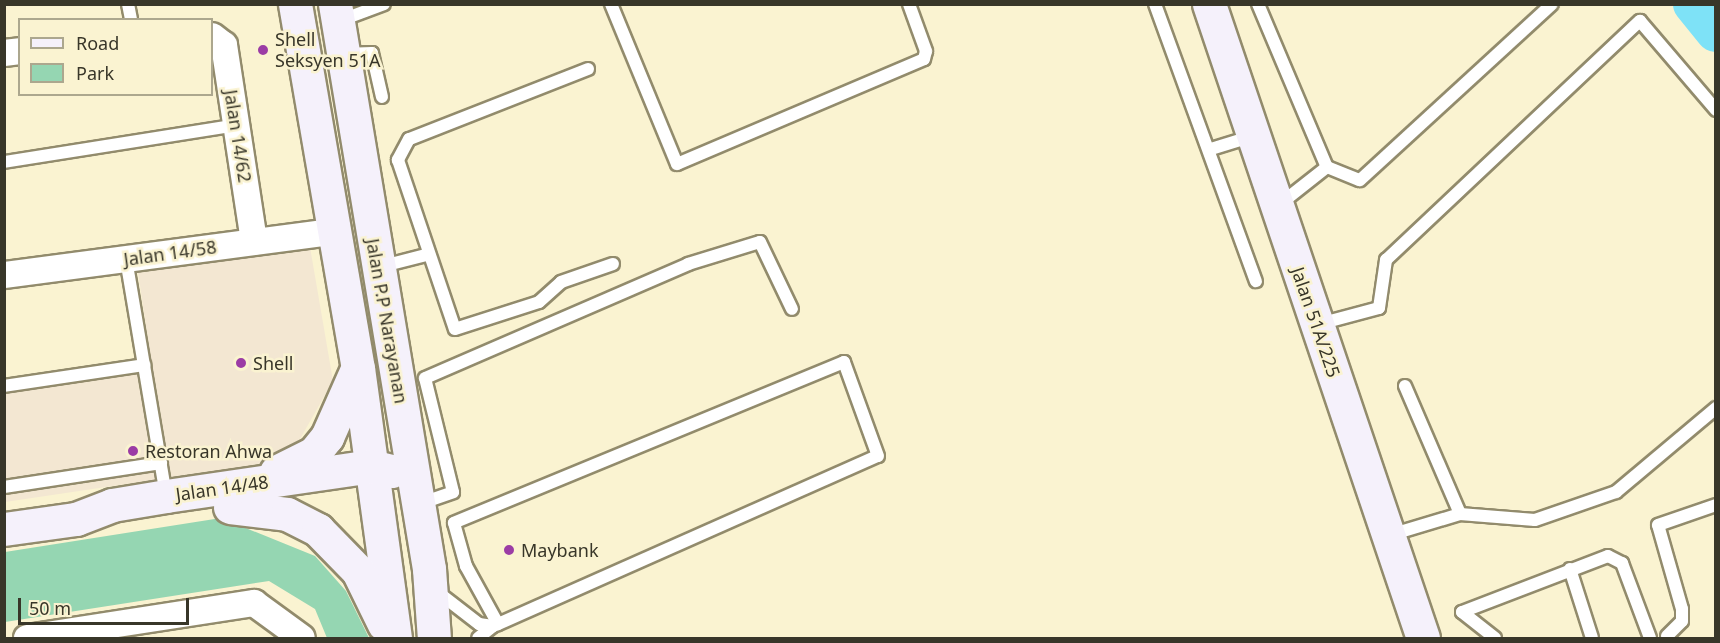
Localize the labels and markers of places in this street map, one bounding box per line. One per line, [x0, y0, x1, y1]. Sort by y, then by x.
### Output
place label: Shell Seksyen 51A [275, 29, 380, 72]
marker: Shell Seksyen 51A [256, 43, 270, 57]
place label: Shell [253, 352, 293, 374]
marker: Shell [234, 356, 248, 370]
place label: Restoran Ahwa [145, 440, 272, 462]
marker: Restoran Ahwa [126, 444, 140, 458]
place label: Maybank [521, 539, 599, 561]
marker: Maybank [502, 543, 516, 557]

